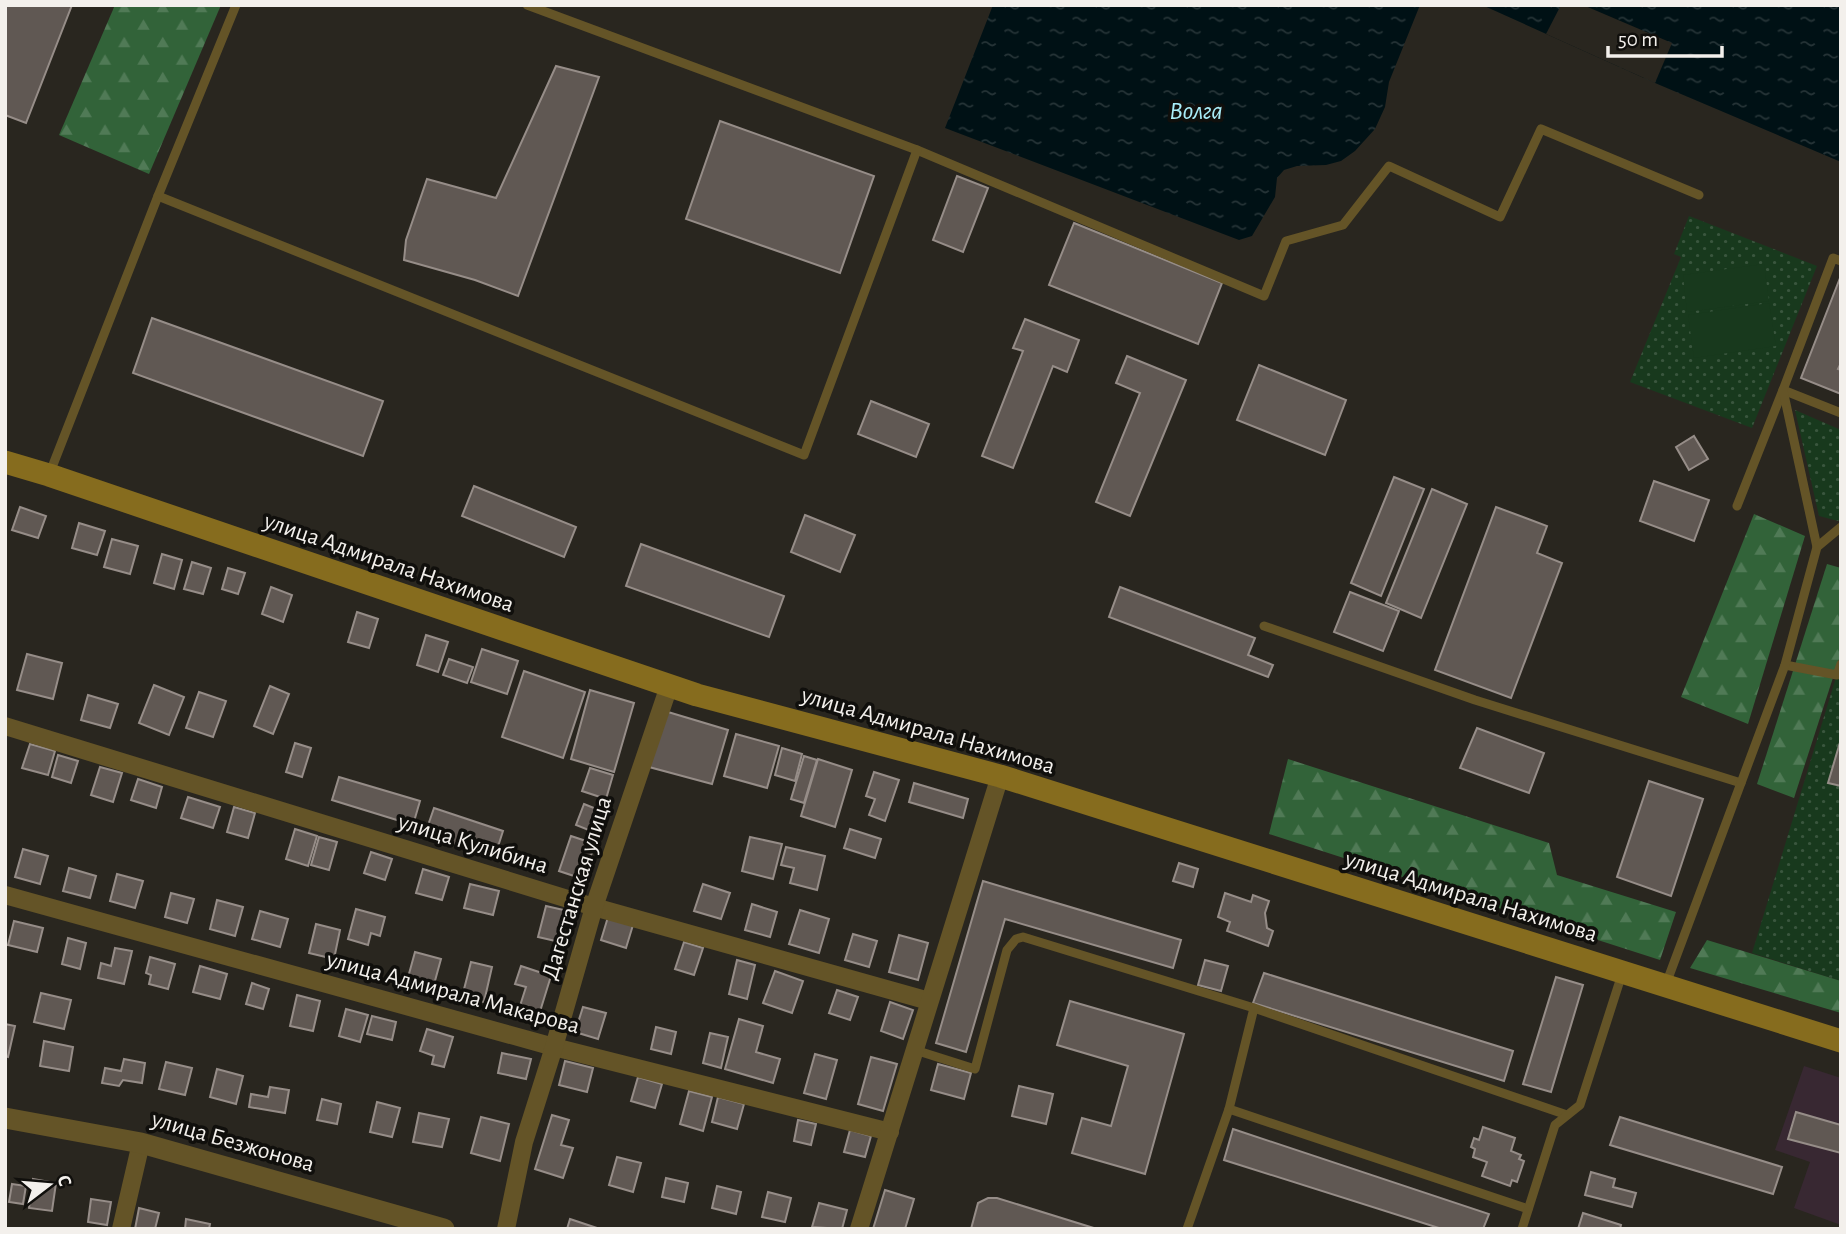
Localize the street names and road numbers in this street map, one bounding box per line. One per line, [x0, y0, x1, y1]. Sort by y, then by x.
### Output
street label: улица Адмирала Нахимова [260, 509, 517, 617]
street label: улица Адмирала Нахимова [798, 683, 1058, 779]
street label: Дагестанская улица [538, 794, 616, 982]
street label: улица Кулибина [394, 809, 551, 878]
street label: улица Адмирала Нахимова [1341, 847, 1600, 947]
street label: улица Адмирала Макарова [323, 947, 582, 1038]
street label: улица Безжонова [148, 1107, 317, 1177]

